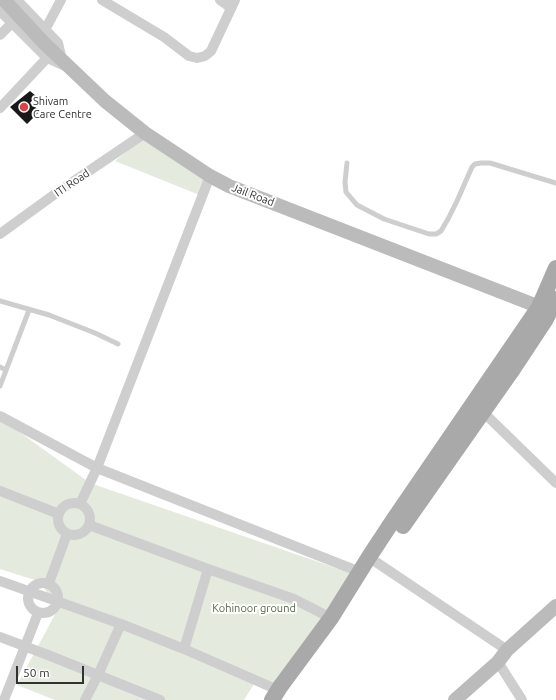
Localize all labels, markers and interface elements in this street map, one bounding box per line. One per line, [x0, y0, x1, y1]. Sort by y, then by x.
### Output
place label: Shivam Care Centre [33, 94, 92, 120]
marker: Shivam Care Centre [18, 101, 30, 113]
street label: ITI Road [52, 166, 92, 200]
street label: Jail Road [230, 181, 276, 209]
park label: Kohinoor ground [212, 601, 296, 615]
scale bar [18, 658, 86, 684]
text: 50 m [23, 666, 50, 679]

